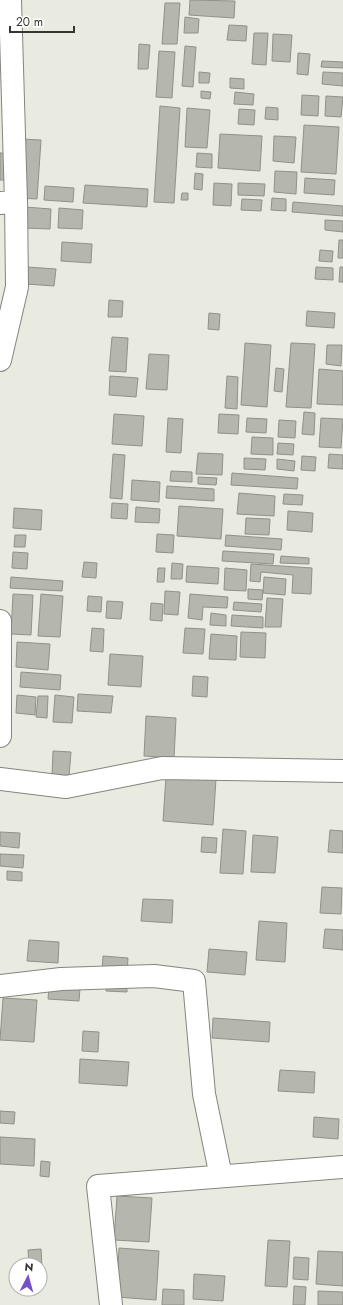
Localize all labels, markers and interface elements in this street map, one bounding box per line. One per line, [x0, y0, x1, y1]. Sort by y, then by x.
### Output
scale bar [10, 8, 74, 34]
text: 20 m [16, 13, 43, 31]
north arrow [8, 1257, 48, 1297]
text: N [24, 1259, 34, 1275]

